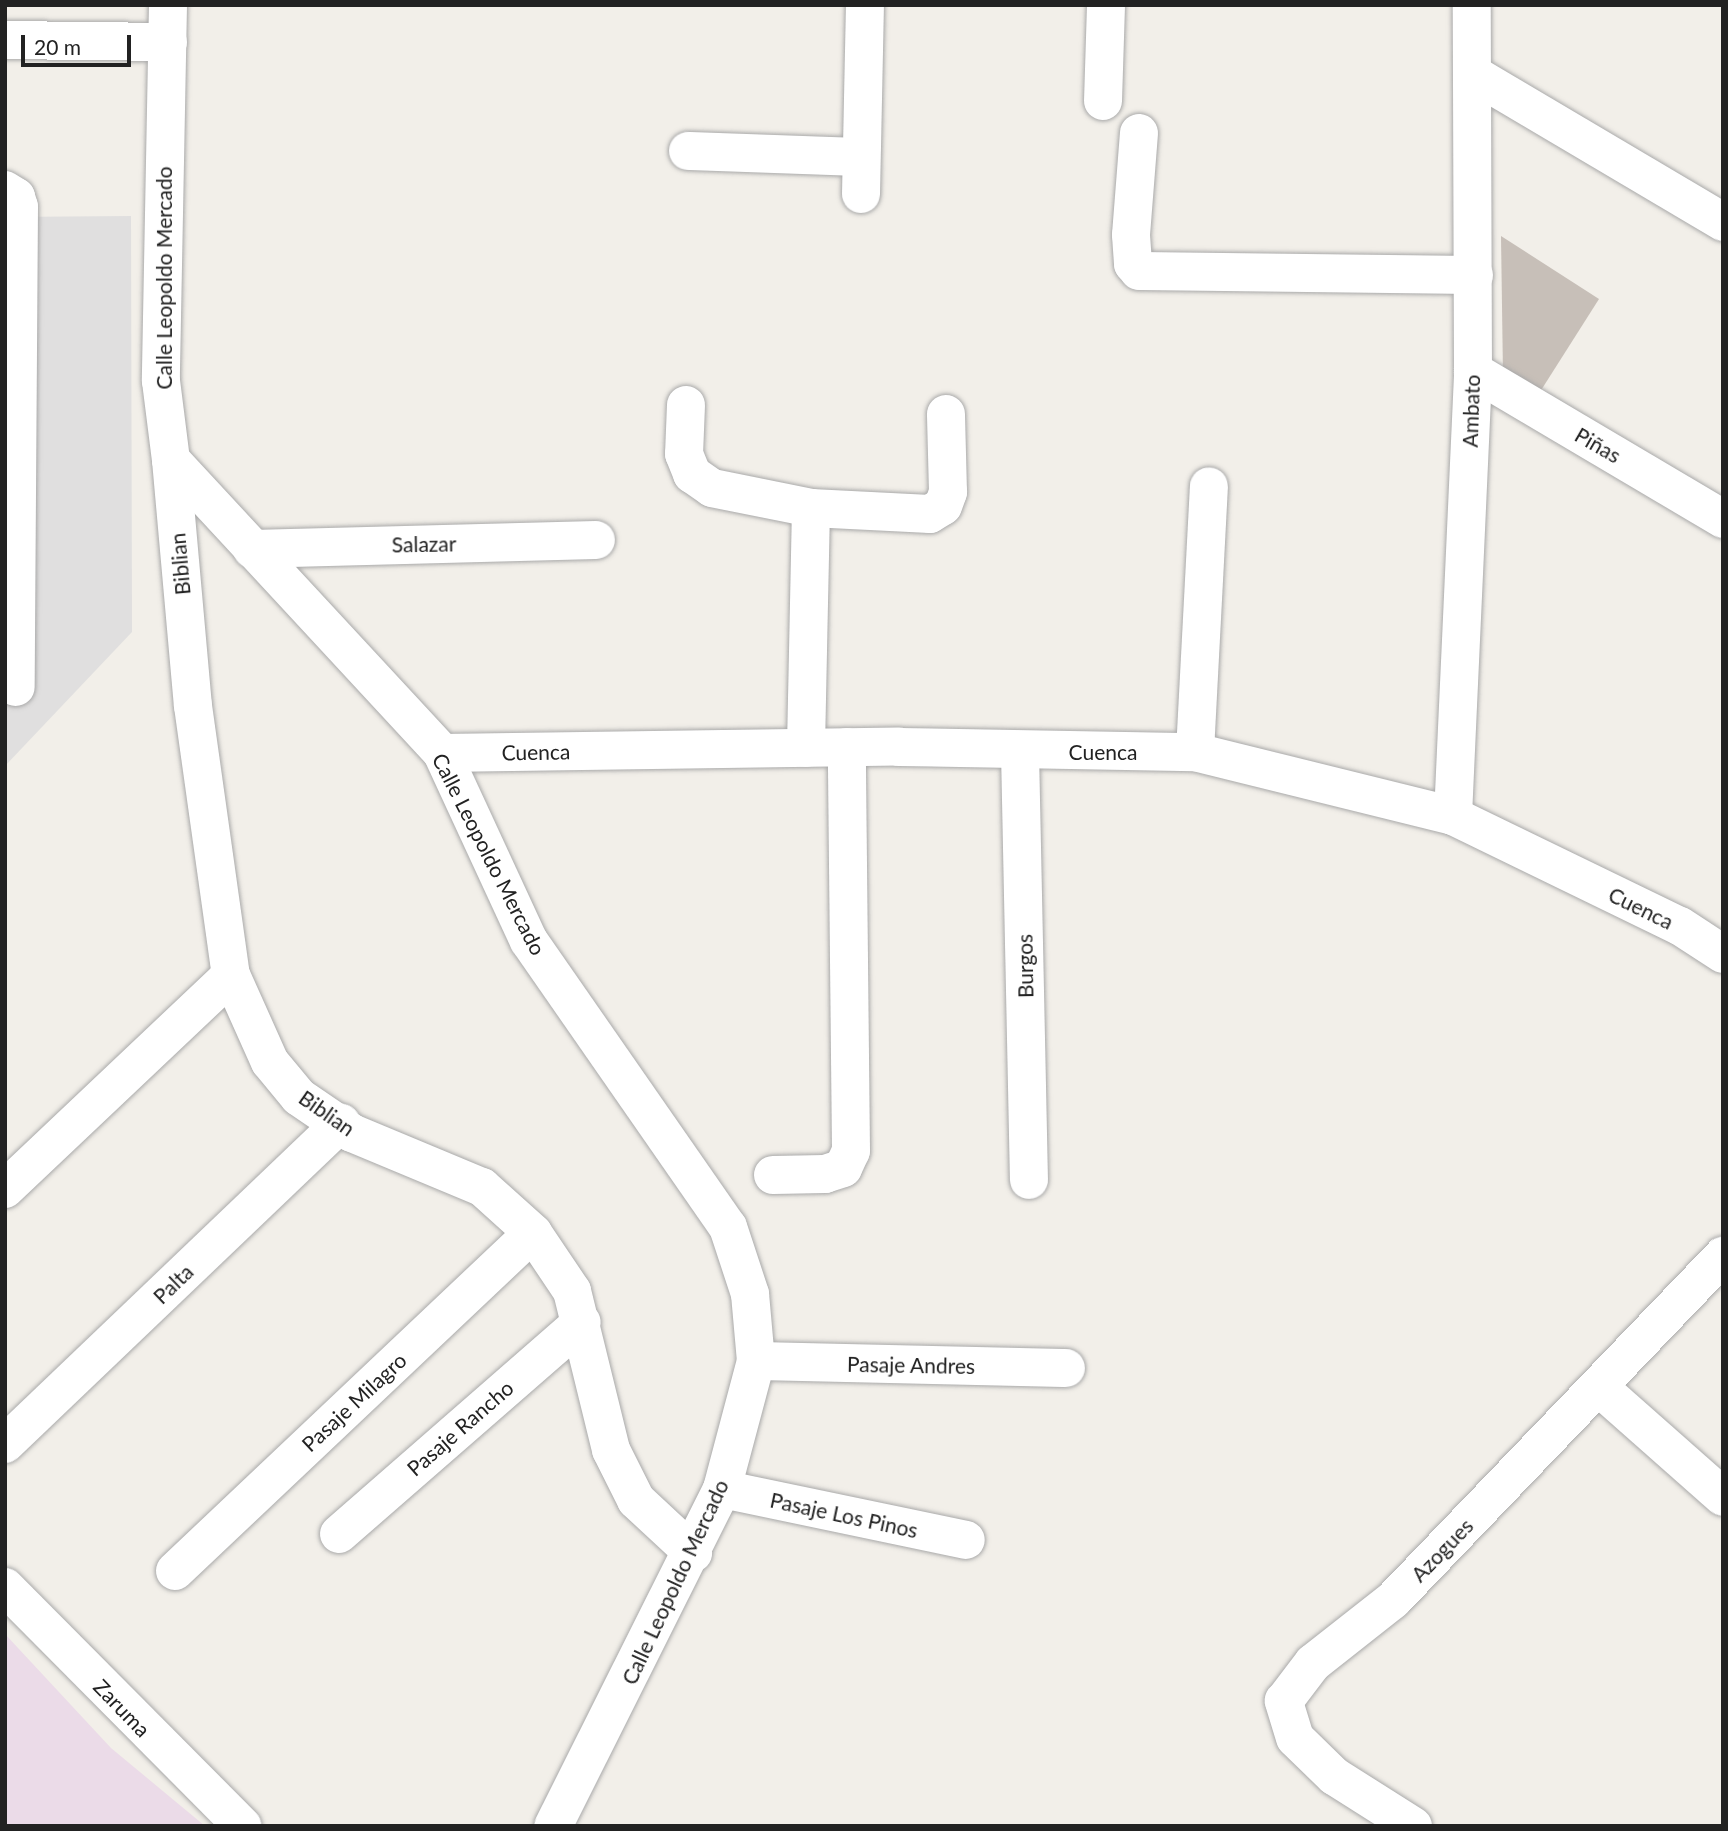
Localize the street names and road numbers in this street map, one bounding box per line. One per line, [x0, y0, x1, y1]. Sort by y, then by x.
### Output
street label: Calle Leopoldo Mercado [151, 166, 177, 390]
street label: Ambato [1457, 374, 1485, 448]
street label: Piñas [1571, 422, 1625, 468]
street label: Salazar [391, 531, 457, 557]
street label: Biblian [165, 532, 195, 596]
street label: Cuenca [501, 739, 571, 765]
street label: Cuenca [1069, 739, 1137, 765]
street label: Calle Leopoldo Mercado [427, 749, 551, 959]
street label: Cuenca [1605, 882, 1677, 934]
street label: Burgos [1012, 934, 1038, 998]
street label: Biblian [294, 1085, 360, 1141]
street label: Palta [148, 1259, 198, 1309]
street label: Pasaje Milagro [297, 1347, 411, 1457]
street label: Pasaje Andres [846, 1351, 976, 1379]
street label: Pasaje Rancho [402, 1375, 518, 1481]
street label: Calle Leopoldo Mercado [616, 1476, 734, 1688]
street label: Pasaje Los Pinos [768, 1487, 920, 1543]
street label: Azogues [1406, 1513, 1478, 1587]
street label: Zaruma [89, 1674, 155, 1742]

